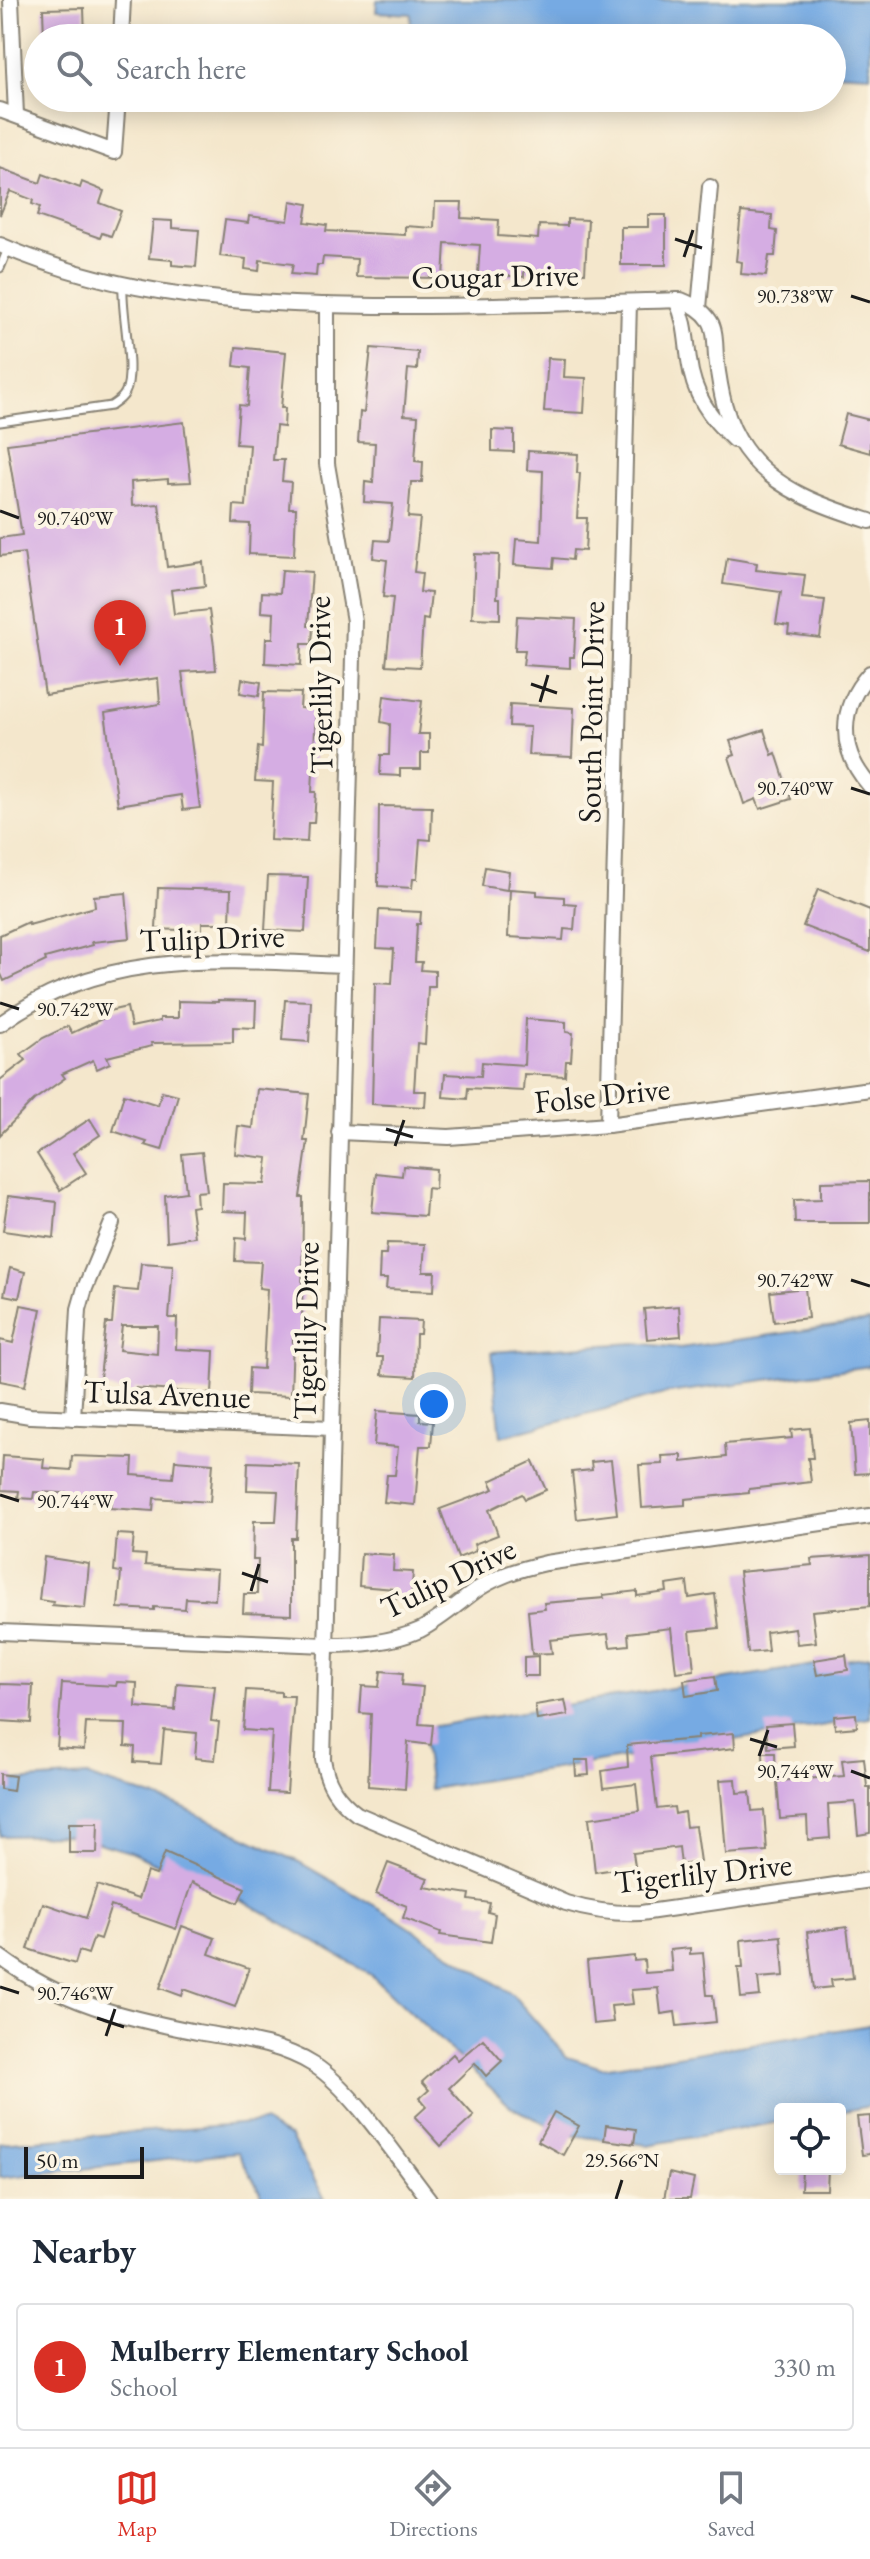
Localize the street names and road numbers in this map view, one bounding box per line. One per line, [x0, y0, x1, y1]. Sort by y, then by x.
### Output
street label: Cougar Drive [411, 254, 579, 298]
street label: Tigerlily Drive [297, 595, 343, 775]
street label: South Point Drive [568, 601, 614, 823]
street label: Tulip Drive [139, 914, 285, 962]
street label: Folse Drive [532, 1067, 672, 1123]
street label: Tigerlily Drive [283, 1241, 329, 1421]
street label: Tulsa Avenue [83, 1370, 251, 1418]
street label: Tulip Drive [374, 1527, 522, 1629]
street label: Tigerlily Drive [612, 1843, 794, 1903]

